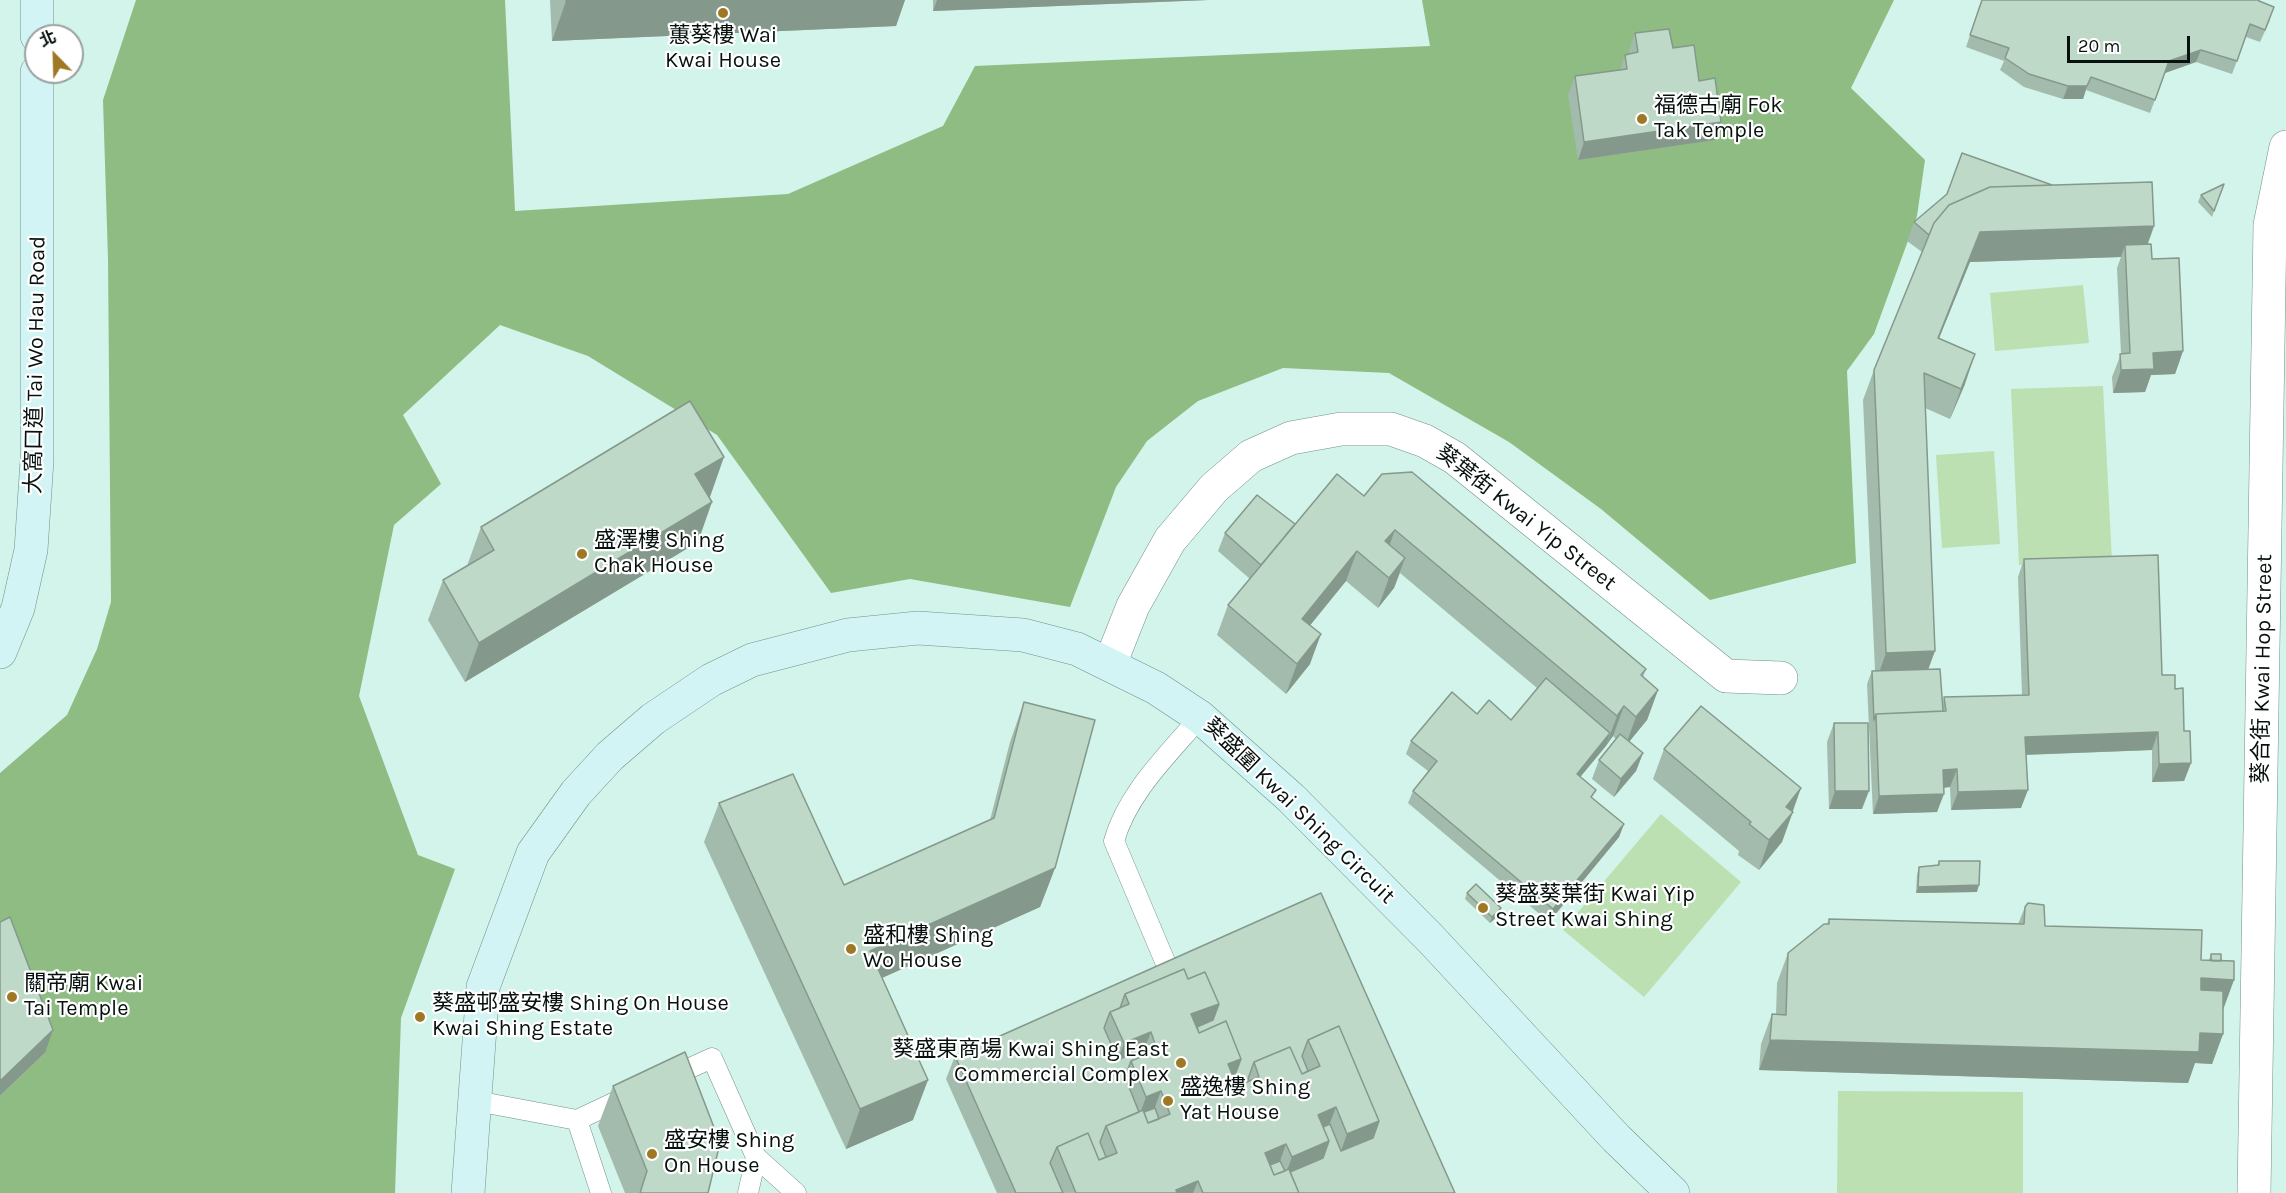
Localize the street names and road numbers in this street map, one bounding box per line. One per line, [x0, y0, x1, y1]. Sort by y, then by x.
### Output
street label: 大窩口道 Tai Wo Hau Road [21, 236, 51, 494]
street label: 葵葉街 Kwai Yip Street [1431, 439, 1621, 597]
street label: 葵合街 Kwai Hop Street [2248, 554, 2278, 784]
street label: 葵盛圍 Kwai Shing Circuit [1198, 713, 1400, 909]

